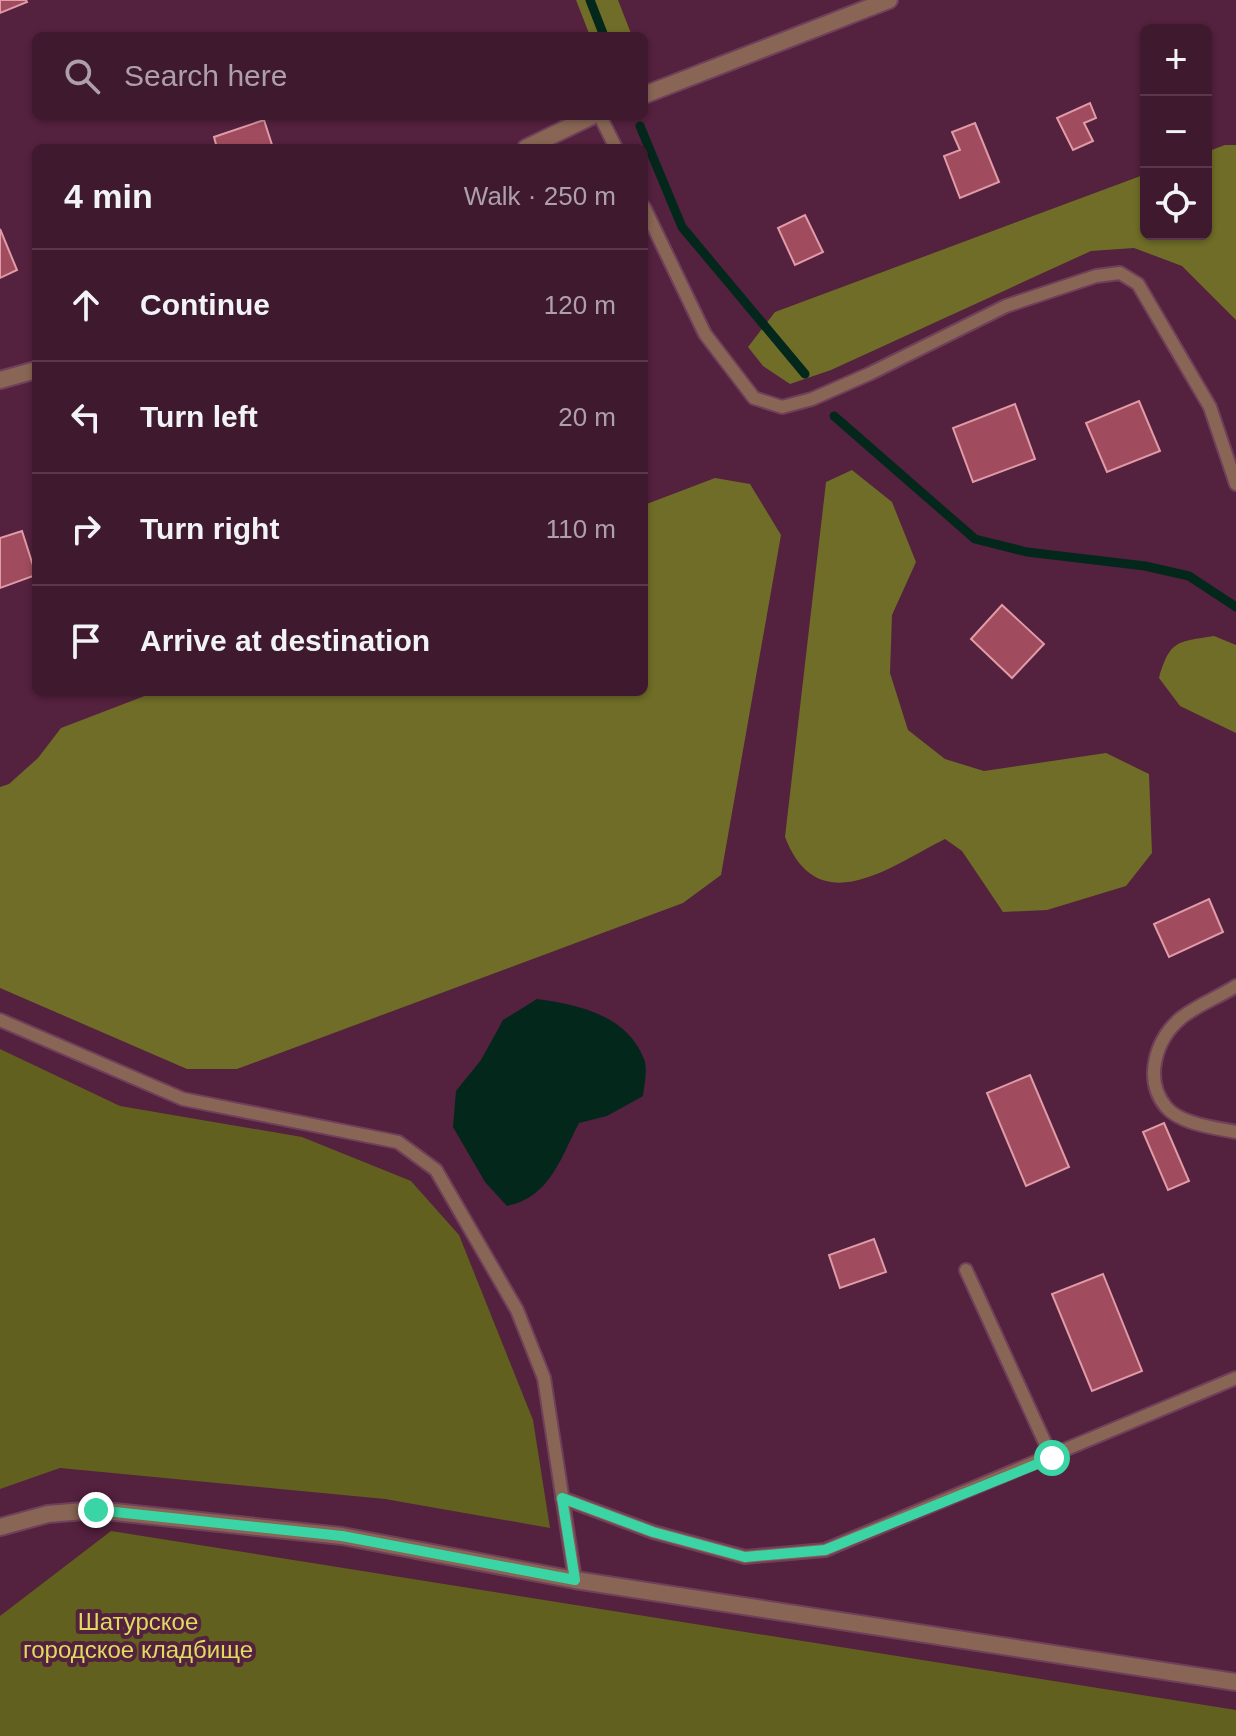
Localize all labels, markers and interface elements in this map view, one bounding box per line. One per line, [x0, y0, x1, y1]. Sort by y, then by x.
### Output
map controls [1140, 24, 1212, 240]
button: + [1140, 24, 1212, 96]
search box [32, 32, 648, 120]
icon: search [60, 54, 104, 98]
text: Search here [124, 59, 287, 92]
button: − [1140, 96, 1212, 168]
button: locate [1140, 168, 1212, 240]
text: 4 min [64, 177, 153, 215]
text: Walk · 250 m [464, 181, 616, 211]
icon: ahead [64, 283, 108, 327]
text: Continue [140, 288, 270, 321]
text: 120 m [544, 290, 616, 320]
icon: left [64, 395, 108, 439]
text: Turn left [140, 400, 258, 433]
text: 20 m [558, 402, 616, 432]
icon: right [64, 507, 108, 551]
text: Turn right [140, 512, 279, 545]
text: 110 m [546, 514, 616, 544]
icon: arrive [64, 619, 108, 663]
text: Arrive at destination [140, 624, 430, 657]
route start [1034, 1440, 1070, 1476]
route end [78, 1492, 114, 1528]
park label: Шатурское городское кладбище [23, 1608, 253, 1663]

